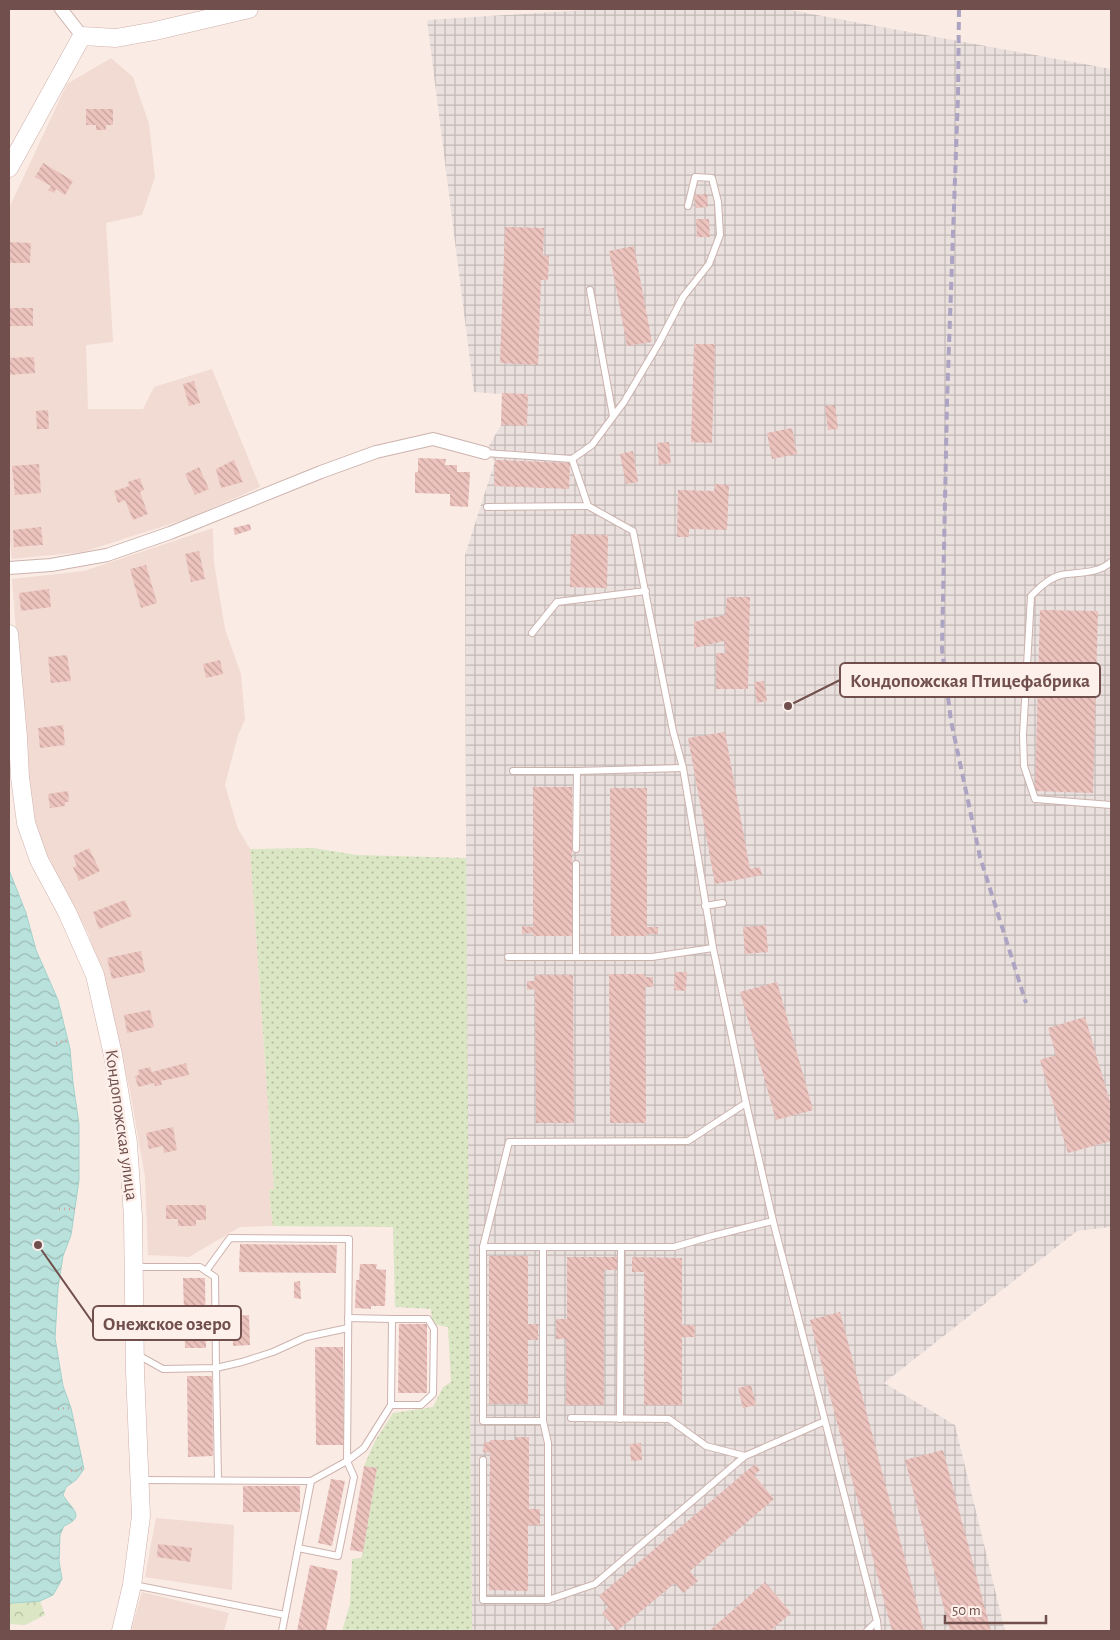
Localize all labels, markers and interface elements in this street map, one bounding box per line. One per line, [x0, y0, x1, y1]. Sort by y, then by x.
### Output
callout: Кондопожская Птицефабрика [840, 663, 1100, 697]
text: Кондопожская Птицефабрика [850, 672, 1090, 691]
street label: Кондопожская улица [101, 1048, 141, 1202]
callout: Онежское озеро [93, 1306, 241, 1340]
text: Онежское озеро [103, 1315, 231, 1334]
scale bar [945, 1592, 1046, 1624]
text: 50 m [952, 1603, 981, 1618]

